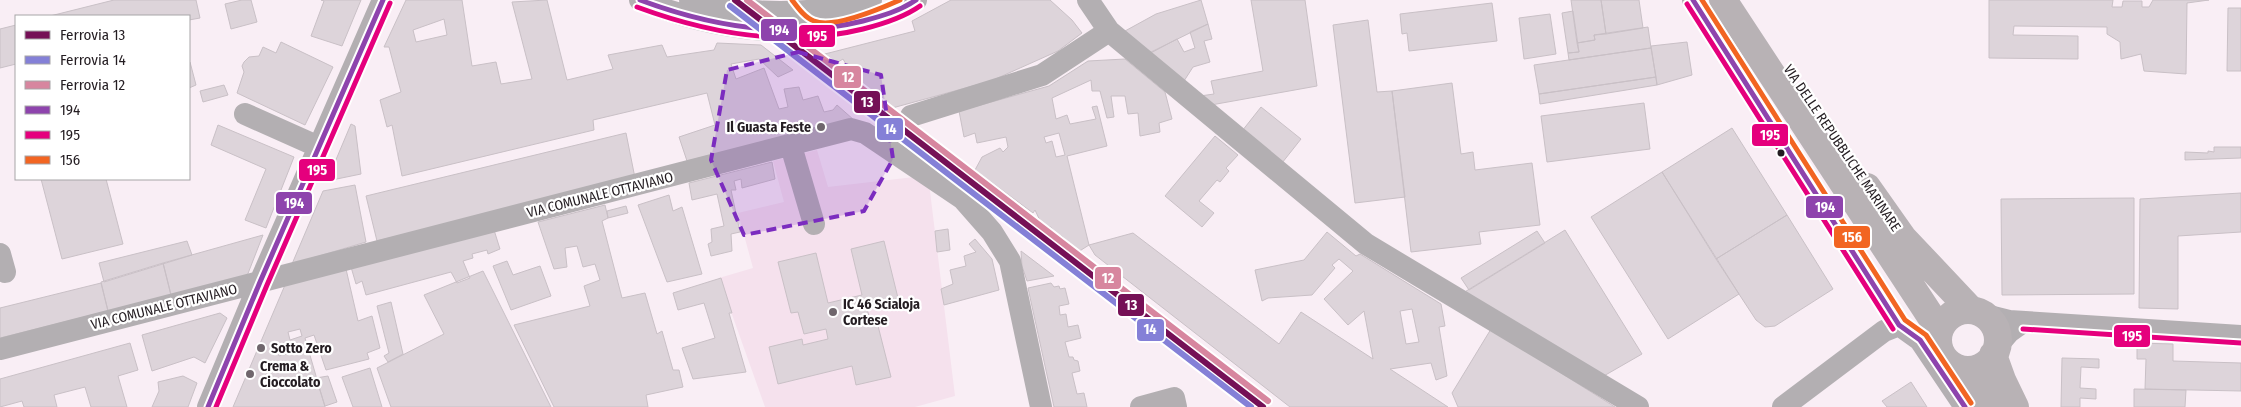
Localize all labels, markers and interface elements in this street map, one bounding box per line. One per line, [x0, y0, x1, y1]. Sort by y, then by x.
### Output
legend [15, 15, 190, 180]
line badge: 194 [760, 18, 798, 42]
text: 194 [769, 22, 789, 39]
line badge: 195 [798, 24, 836, 48]
text: Ferrovia 13 [60, 26, 126, 44]
text: 195 [807, 28, 827, 45]
text: Ferrovia 14 [60, 51, 126, 69]
street label: VIA DELLE REPUBBLICHE MARINARE [1780, 61, 1904, 235]
line badge: 12 [833, 65, 862, 89]
text: 12 [842, 69, 855, 86]
text: Ferrovia 12 [60, 76, 126, 94]
line badge: 13 [853, 90, 881, 114]
text: 13 [861, 94, 874, 111]
text: 194 [60, 101, 80, 119]
line badge: 14 [876, 117, 904, 141]
place label: Il Guasta Feste [727, 119, 811, 136]
marker: Il Guasta Feste [815, 121, 827, 133]
text: 14 [883, 121, 897, 138]
line badge: 195 [1751, 123, 1789, 147]
text: 195 [60, 126, 80, 144]
text: 195 [1760, 127, 1780, 144]
unlabelled marker [1776, 148, 1786, 158]
text: 156 [60, 151, 80, 169]
line badge: 195 [298, 158, 336, 182]
text: 195 [307, 162, 327, 179]
street label: VIA COMUNALE OTTAVIANO [525, 169, 675, 221]
line badge: 194 [275, 191, 313, 215]
text: 194 [284, 195, 304, 212]
line badge: 194 [1805, 195, 1844, 219]
text: 194 [1815, 199, 1835, 216]
line badge: 156 [1833, 225, 1871, 249]
text: 156 [1842, 229, 1862, 246]
line badge: 12 [1094, 266, 1122, 290]
text: 12 [1102, 270, 1115, 287]
street label: VIA COMUNALE OTTAVIANO [89, 281, 239, 333]
line badge: 13 [1117, 293, 1145, 317]
place label: IC 46 Scialoja Cortese [843, 296, 920, 329]
text: 13 [1125, 297, 1138, 314]
marker: IC 46 Scialoja Cortese [827, 306, 839, 318]
line badge: 14 [1136, 318, 1165, 342]
text: 14 [1143, 321, 1157, 338]
line badge: 195 [2113, 324, 2151, 348]
text: 195 [2122, 328, 2142, 345]
place label: Sotto Zero [271, 340, 332, 357]
marker: Sotto Zero [255, 342, 267, 354]
place label: Crema & Cioccolato [260, 358, 321, 391]
marker: Crema & Cioccolato [244, 368, 256, 380]

